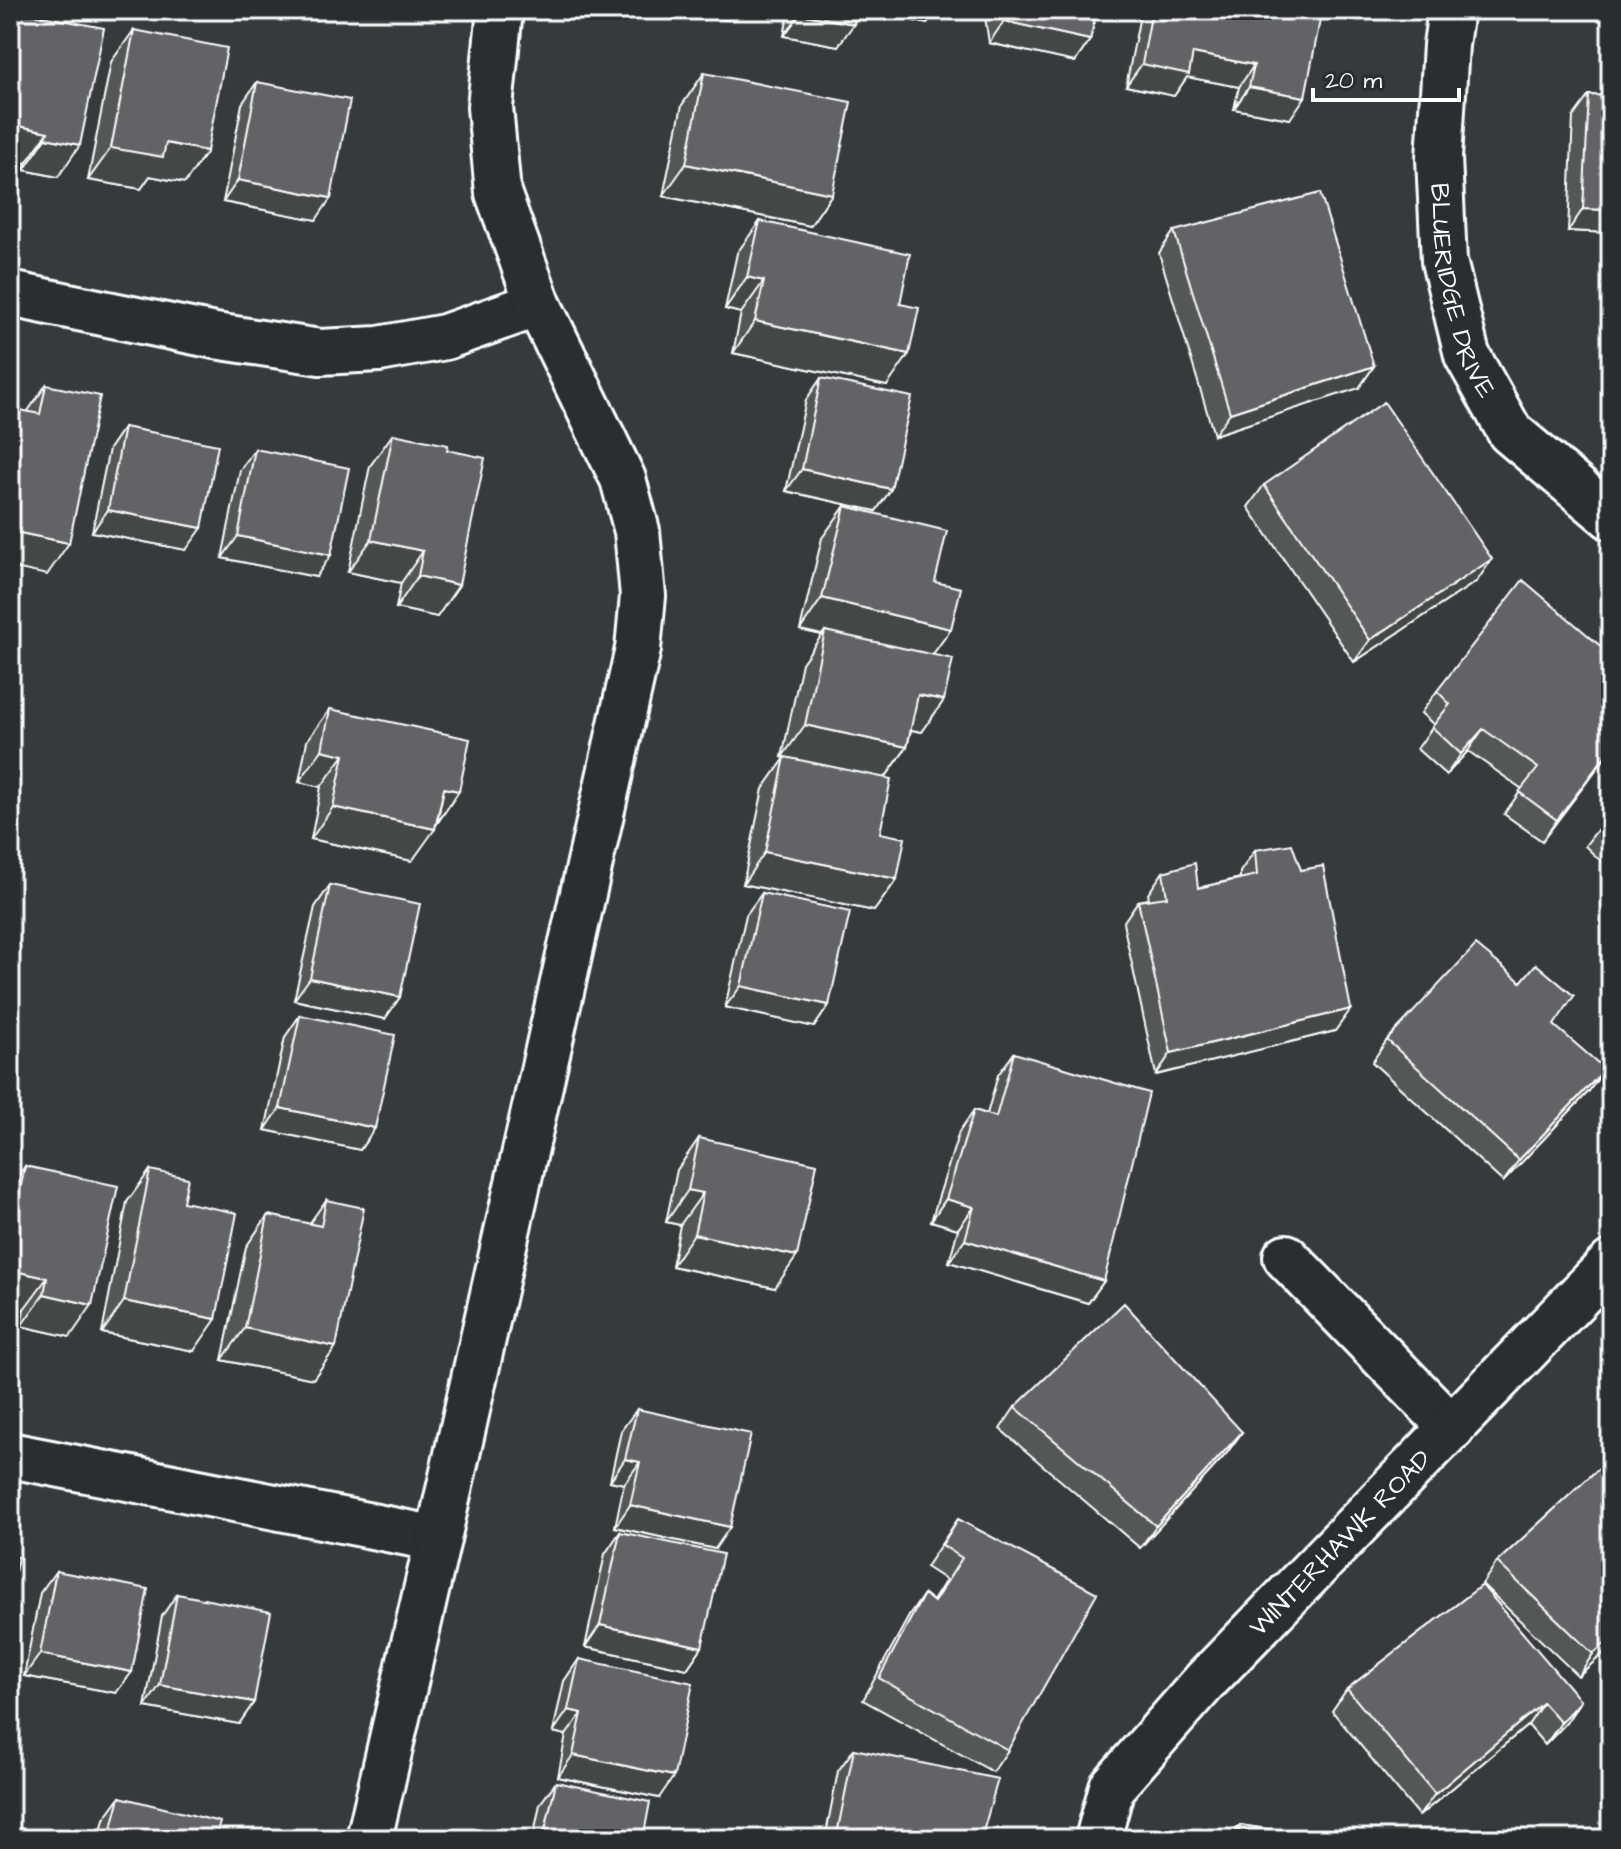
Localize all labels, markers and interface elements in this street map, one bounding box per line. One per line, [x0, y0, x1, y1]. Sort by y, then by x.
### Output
scale bar [1313, 52, 1459, 102]
text: 20 m [1325, 64, 1382, 98]
street label: BLUERIDGE DRIVE [1421, 182, 1504, 404]
street label: WINTERHAWK ROAD [1241, 1442, 1439, 1644]

